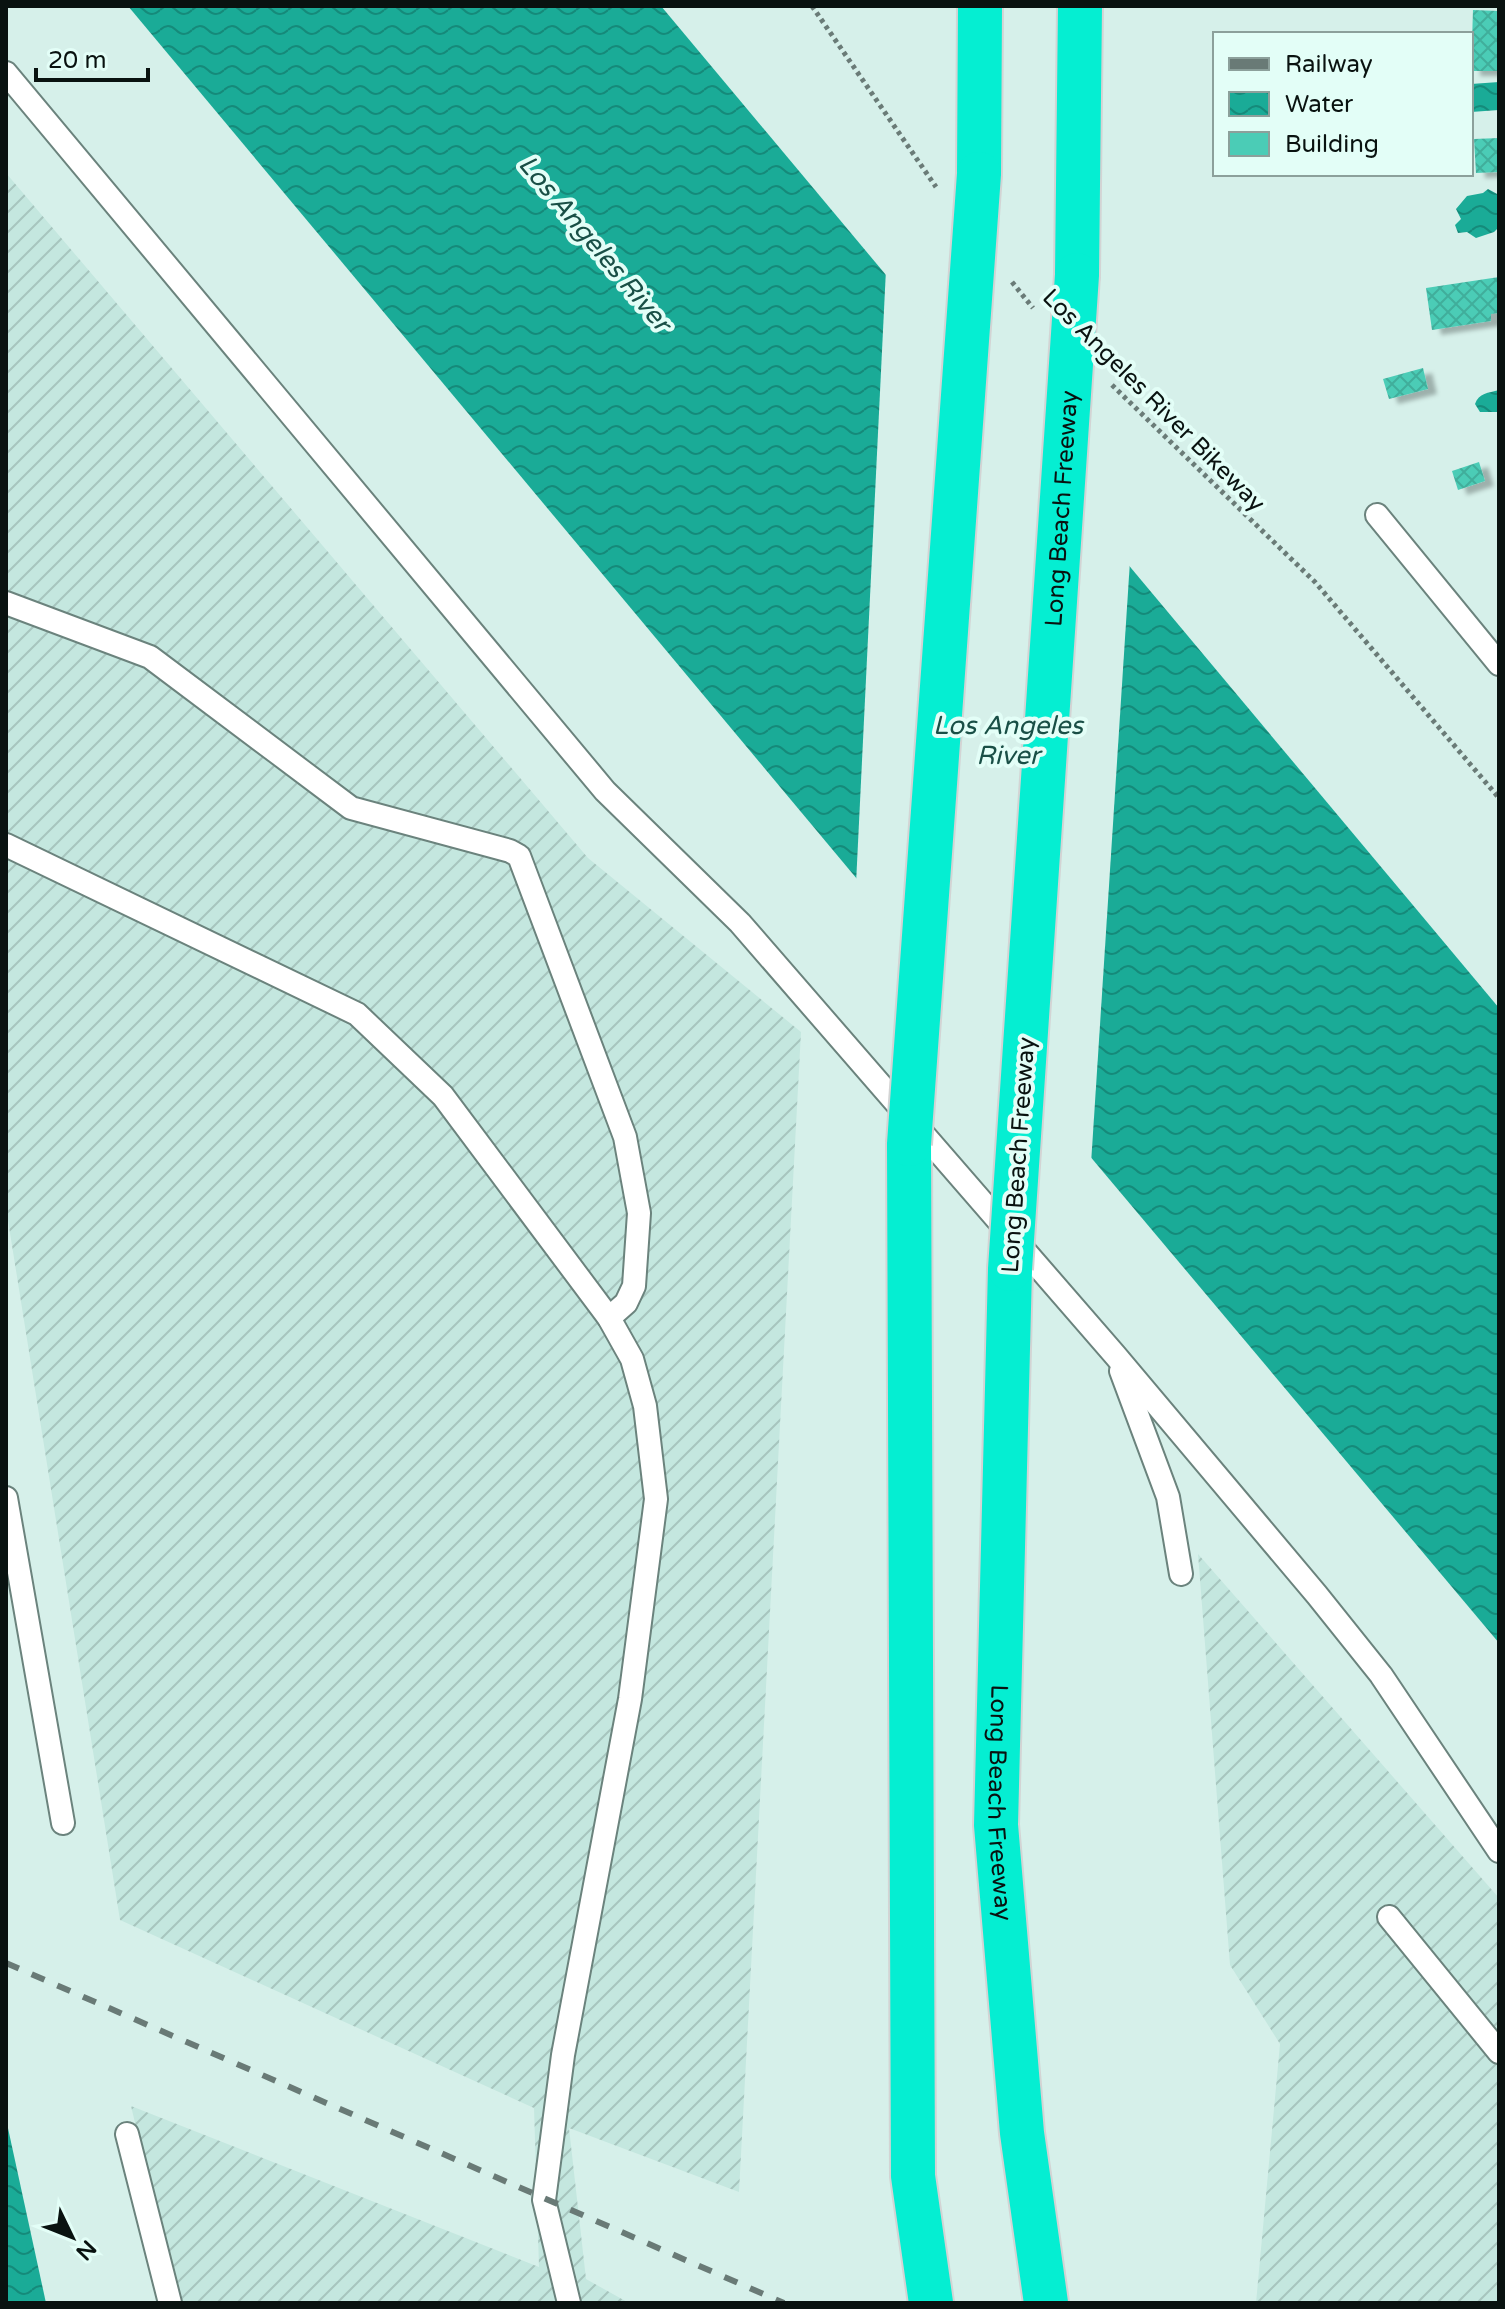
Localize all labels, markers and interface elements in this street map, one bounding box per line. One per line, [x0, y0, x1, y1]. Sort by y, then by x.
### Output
scale bar [36, 32, 148, 82]
legend [1213, 32, 1473, 176]
text: 20 m [48, 46, 106, 75]
text: Railway [1285, 50, 1373, 79]
text: Water [1285, 90, 1354, 119]
text: Building [1285, 130, 1379, 159]
water label: Los Angeles River [512, 149, 679, 340]
street label: Los Angeles River Bikeway [1036, 283, 1271, 518]
street label: Long Beach Freeway [1039, 390, 1084, 628]
water label: Los Angeles River [933, 710, 1084, 771]
street label: Long Beach Freeway [996, 1036, 1041, 1274]
street label: Long Beach Freeway [981, 1684, 1018, 1922]
north arrow [32, 2197, 112, 2277]
text: N [70, 2235, 101, 2265]

